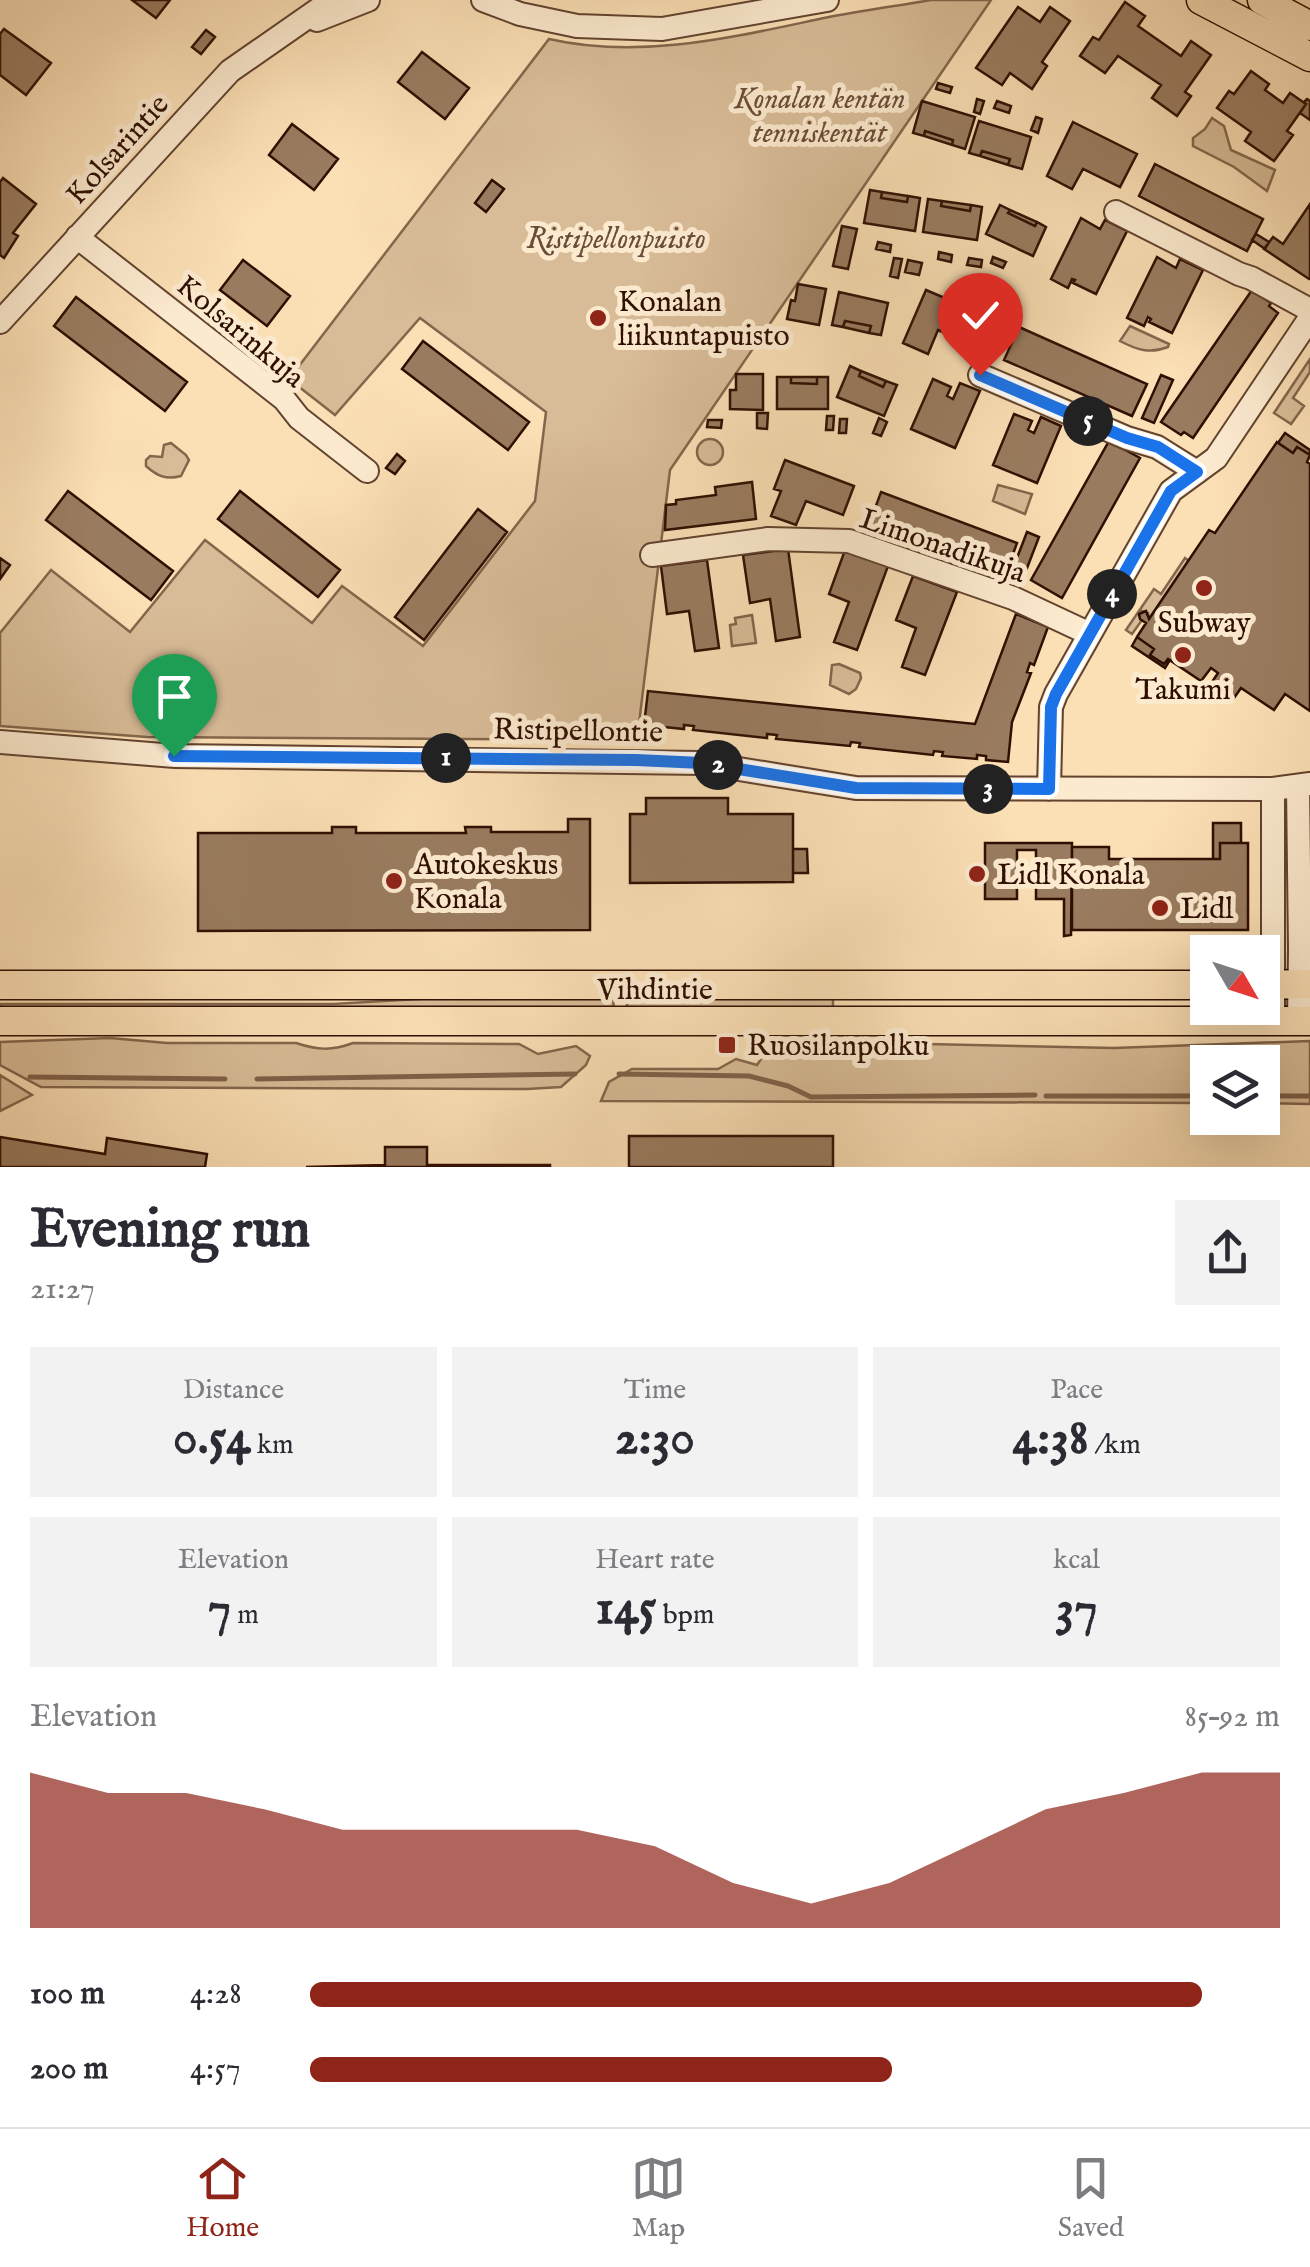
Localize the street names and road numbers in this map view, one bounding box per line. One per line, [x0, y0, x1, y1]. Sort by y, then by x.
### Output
street label: Kolsarintie [59, 87, 178, 214]
street label: Kolsarinkuja [168, 268, 312, 397]
street label: Limonadikuja [854, 501, 1030, 593]
street label: Ristipellontie [493, 712, 663, 752]
street label: Vihdintie [596, 972, 713, 1010]

